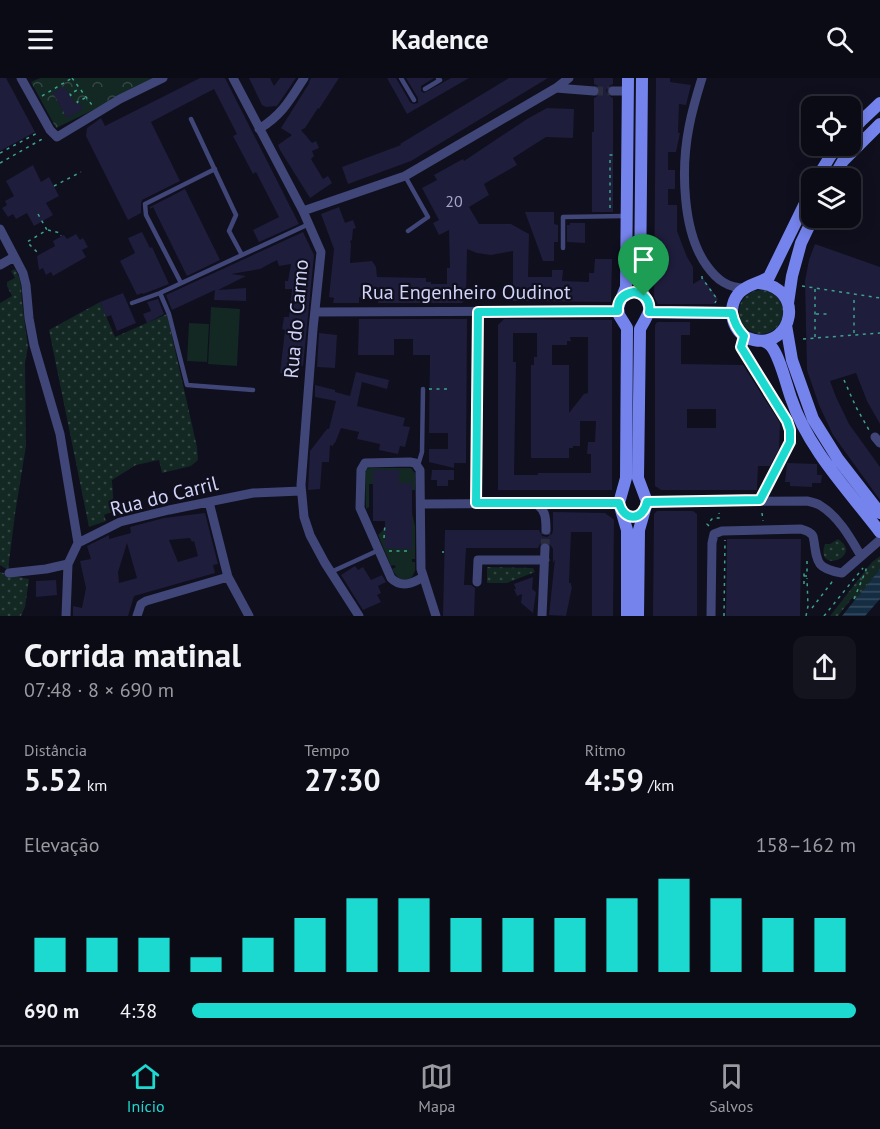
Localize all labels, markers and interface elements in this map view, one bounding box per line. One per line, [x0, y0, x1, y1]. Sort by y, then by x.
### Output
text: Kadence [391, 22, 489, 56]
icon: menu [24, 23, 57, 56]
icon: search [823, 23, 856, 56]
map controls [801, 96, 861, 228]
button: locate [801, 96, 861, 156]
button: layers [801, 168, 861, 228]
house number: 20 [445, 191, 463, 211]
pin [618, 234, 669, 296]
icon: arrive [627, 243, 660, 276]
street label: Rua do Carmo [278, 258, 314, 380]
street label: Rua Engenheiro Oudinot [361, 279, 571, 305]
street label: Rua do Carril [107, 470, 221, 522]
text: Corrida matinal [24, 633, 241, 676]
button: share [793, 636, 856, 699]
text: 07:48 · 8 × 690 m [24, 677, 174, 703]
text: Distância [24, 740, 87, 760]
text: Tempo [304, 740, 350, 760]
text: Ritmo [585, 740, 625, 760]
text: 5.52 [24, 760, 82, 799]
text: 27:30 [304, 760, 380, 799]
text: 4:59 [585, 760, 644, 799]
text: km [82, 775, 107, 795]
text: /km [644, 775, 674, 795]
text: Elevação [24, 832, 100, 858]
text: 158–162 m [756, 832, 856, 858]
text: 690 m [24, 998, 79, 1024]
text: 4:38 [120, 998, 157, 1024]
tab: Início [127, 1060, 165, 1116]
tab: Mapa [418, 1060, 456, 1116]
tab: Salvos [709, 1060, 753, 1116]

